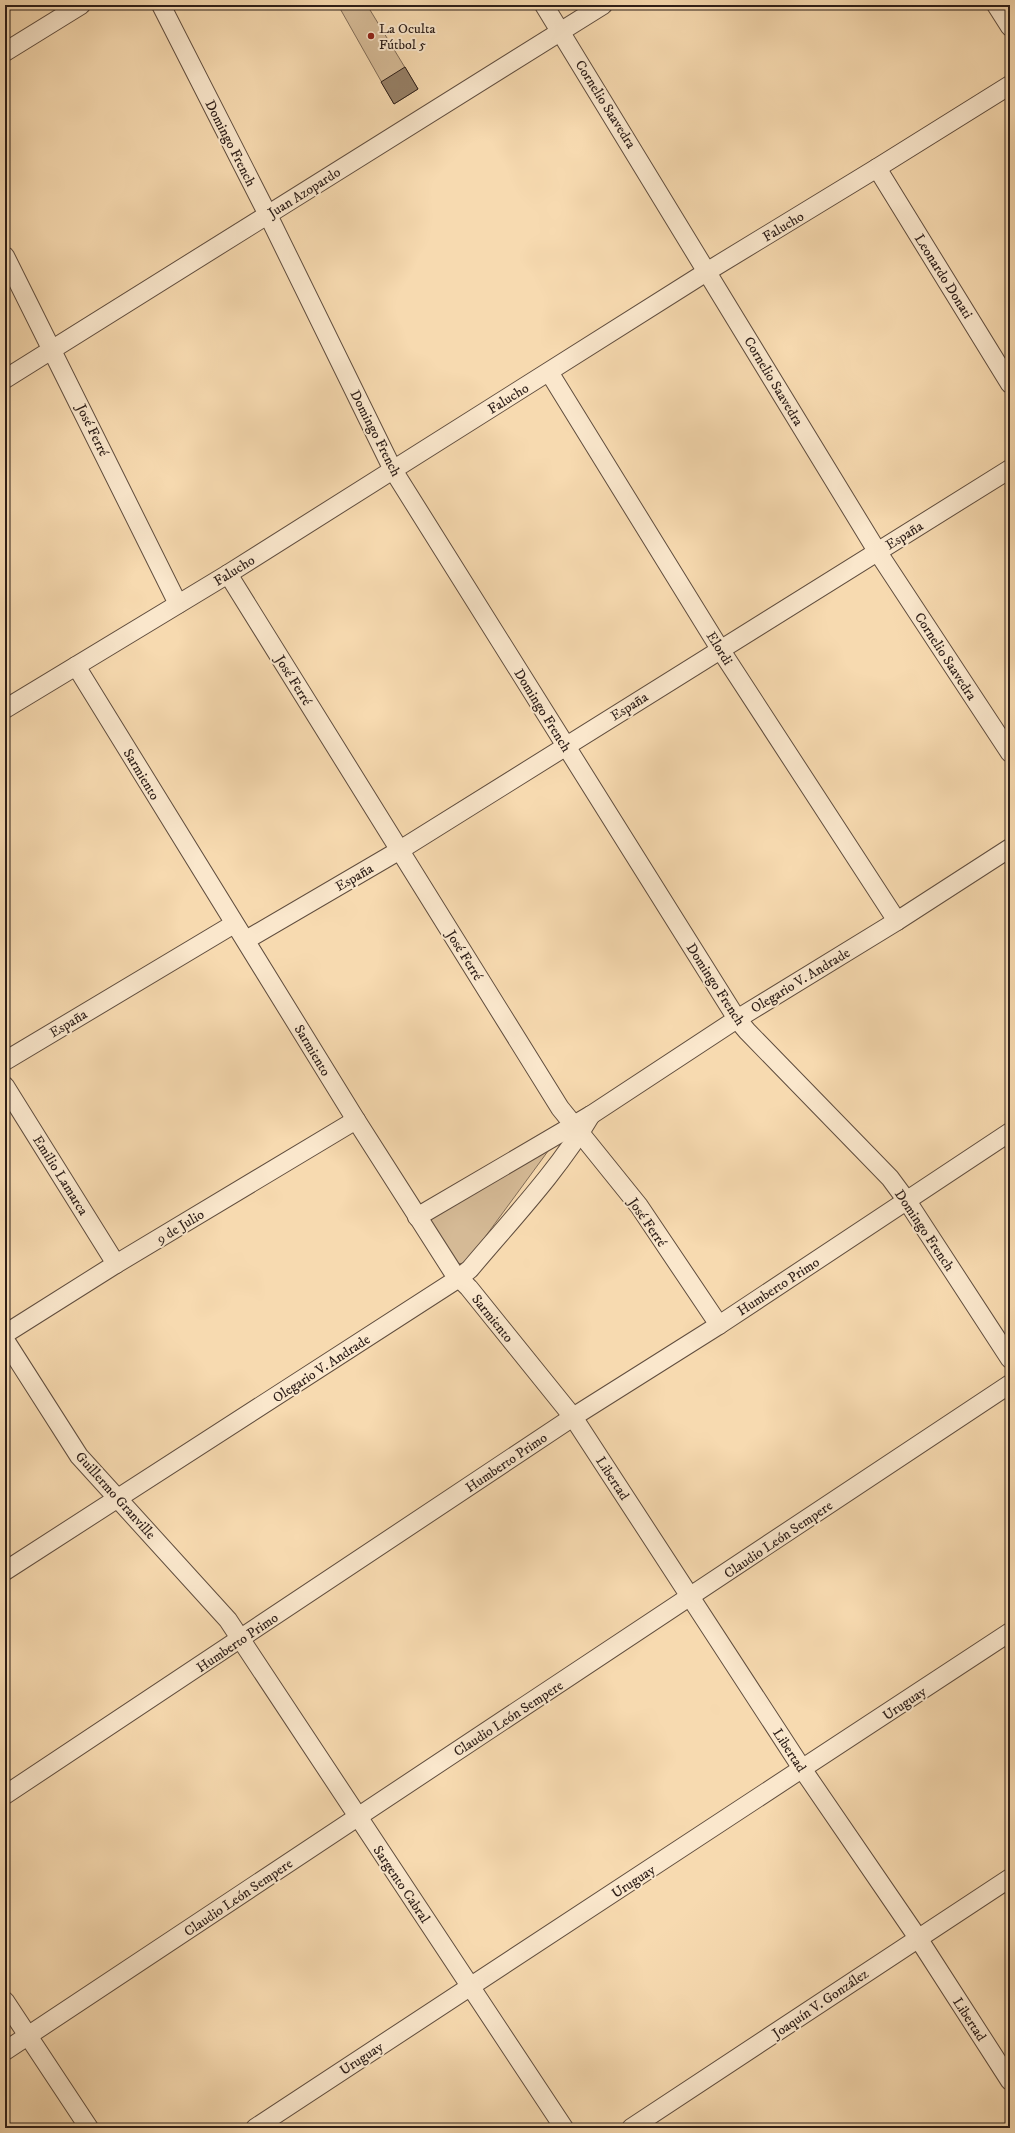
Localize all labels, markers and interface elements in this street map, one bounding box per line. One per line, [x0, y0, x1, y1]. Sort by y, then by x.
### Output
place label: La Oculta Fútbol 5 [379, 20, 435, 54]
marker: La Oculta Fútbol 5 [366, 31, 376, 41]
street label: Cornelio Saavedra [571, 57, 640, 152]
street label: Domingo French [201, 97, 260, 190]
street label: Juan Azopardo [263, 163, 344, 223]
street label: Falucho [760, 207, 808, 246]
street label: Leonardo Donati [910, 231, 977, 323]
street label: Cornelio Saavedra [739, 333, 807, 430]
street label: Falucho [485, 379, 533, 418]
street label: Domingo French [346, 387, 405, 480]
street label: José Ferré [71, 400, 113, 460]
street label: España [882, 517, 927, 554]
street label: Falucho [211, 551, 259, 590]
street label: Cornelio Saavedra [910, 609, 980, 704]
street label: Elordi [702, 628, 737, 669]
street label: José Ferré [270, 650, 316, 709]
street label: Domingo French [509, 666, 575, 756]
street label: España [607, 688, 652, 725]
street label: Sarmiento [119, 745, 164, 804]
street label: España [332, 860, 377, 896]
street label: José Ferré [441, 925, 487, 984]
street label: Domingo French [682, 940, 749, 1030]
street label: Olegario V. Andrade [748, 944, 854, 1018]
street label: España [46, 1006, 91, 1042]
street label: Sarmiento [290, 1021, 335, 1080]
street label: Emilio Lamarca [28, 1132, 92, 1219]
street label: Domingo French [890, 1186, 959, 1275]
street label: José Ferré [623, 1193, 671, 1251]
street label: 9 de Julio [153, 1206, 208, 1249]
street label: Humberto Primo [734, 1253, 823, 1320]
street label: Sarmiento [467, 1291, 517, 1347]
street label: Olegario V. Andrade [269, 1330, 374, 1407]
street label: Humberto Primo [462, 1429, 551, 1497]
street label: Guillermo Granville [71, 1448, 160, 1543]
street label: Libertad [591, 1453, 633, 1504]
street label: Claudio León Sempere [721, 1497, 836, 1583]
street label: Humberto Primo [193, 1609, 282, 1677]
street label: Claudio León Sempere [450, 1677, 567, 1761]
street label: Uruguay [879, 1683, 930, 1725]
street label: Libertad [768, 1725, 810, 1776]
street label: Sargento Cabral [369, 1842, 434, 1927]
street label: Claudio León Sempere [181, 1855, 296, 1941]
street label: Uruguay [608, 1861, 659, 1903]
street label: Joaquín V. González [767, 1965, 872, 2044]
street label: Libertad [948, 1994, 990, 2045]
street label: Uruguay [336, 2038, 387, 2080]

